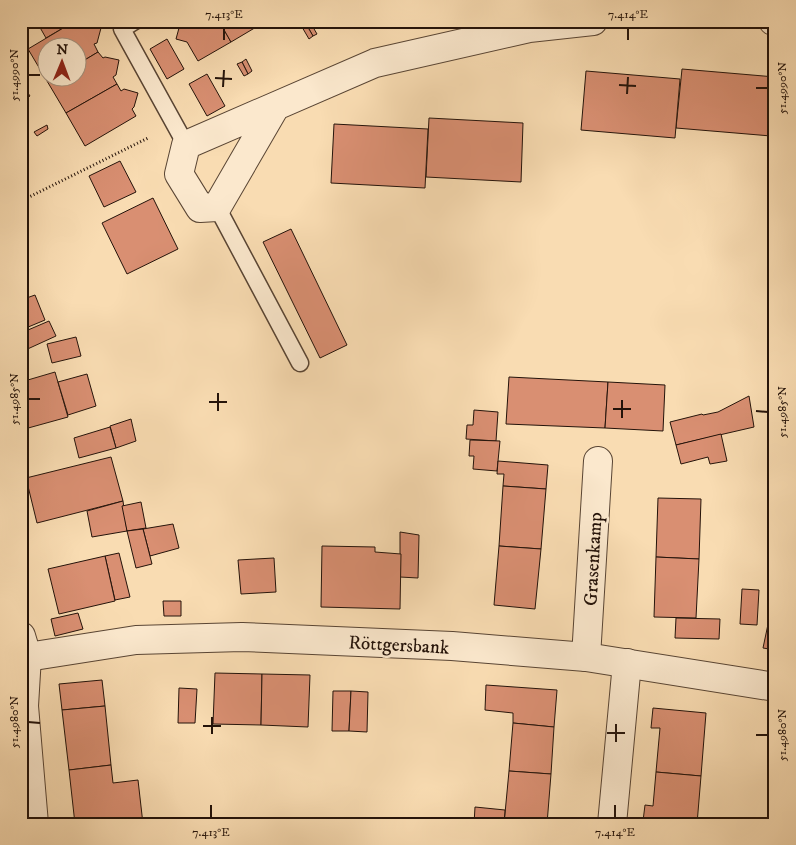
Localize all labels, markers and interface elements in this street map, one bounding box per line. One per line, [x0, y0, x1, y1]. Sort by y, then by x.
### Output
text: 7.413°E [205, 7, 243, 22]
text: 7.414°E [608, 7, 648, 22]
north arrow [38, 38, 88, 88]
text: N [56, 41, 69, 59]
text: 51.4990°N [7, 49, 22, 101]
text: 51.4990°N [775, 62, 790, 114]
text: 51.4985°N [7, 373, 22, 425]
text: 51.4985°N [775, 386, 790, 438]
street label: Grasenkamp [580, 512, 607, 607]
street label: Röttgersbank [348, 631, 450, 660]
text: 51.4980°N [7, 696, 22, 748]
text: 51.4980°N [775, 709, 790, 761]
text: 7.413°E [192, 825, 230, 840]
text: 7.414°E [595, 825, 635, 840]

